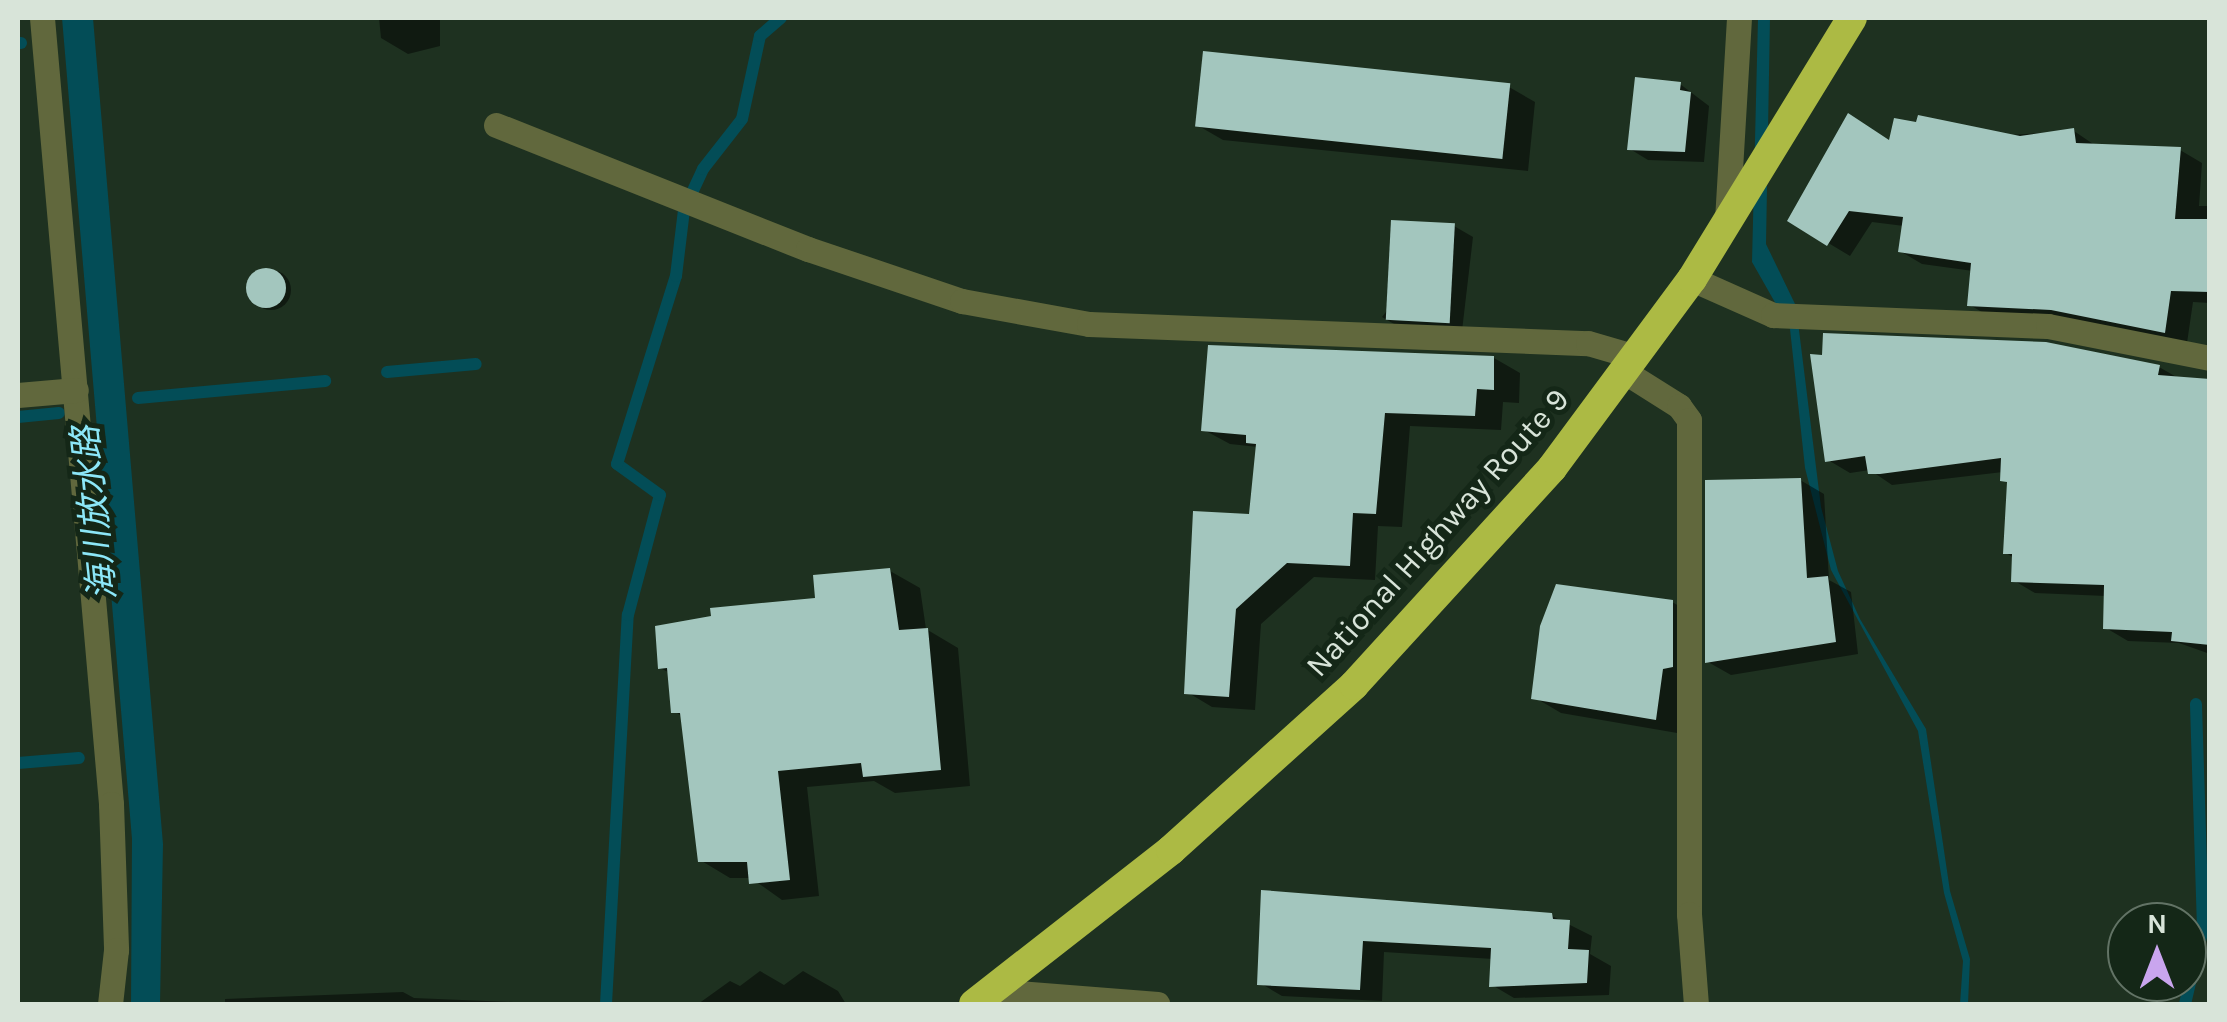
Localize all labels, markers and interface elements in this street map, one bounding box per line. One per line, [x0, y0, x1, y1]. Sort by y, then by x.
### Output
street label: National Highway Route 9 [1298, 381, 1578, 685]
water label: 海川放水路 [65, 424, 125, 602]
north arrow [2107, 902, 2207, 1002]
text: N [2147, 907, 2167, 940]

